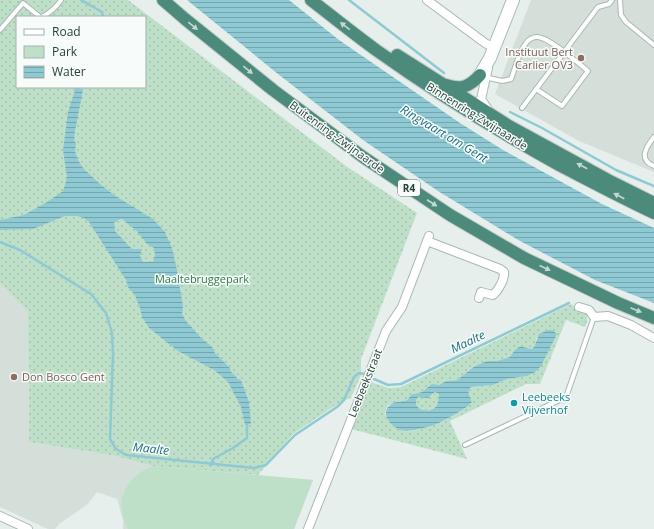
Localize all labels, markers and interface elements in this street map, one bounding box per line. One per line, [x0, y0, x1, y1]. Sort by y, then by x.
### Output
legend [16, 16, 146, 88]
one-way arrow [188, 22, 199, 30]
one-way arrow [339, 22, 350, 30]
text: Road [52, 23, 81, 40]
text: Park [52, 43, 78, 60]
place label: Instituut Bert Carlier OV3 [505, 44, 573, 72]
marker: Instituut Bert Carlier OV3 [576, 53, 586, 63]
text: Water [52, 63, 86, 80]
one-way arrow [242, 65, 253, 74]
street label: Binnenring-Zwijnaarde [424, 78, 531, 153]
street label: Buitenring-Zwijnaarde [287, 97, 388, 176]
water label: Ringvaart om Gent [397, 101, 492, 167]
one-way arrow [576, 163, 587, 170]
road number: R4 [398, 180, 420, 196]
one-way arrow [613, 193, 625, 199]
one-way arrow [427, 199, 437, 207]
one-way arrow [539, 265, 551, 271]
park label: Maaltebruggepark [155, 271, 249, 286]
one-way arrow [631, 307, 642, 313]
water label: Maalte [448, 326, 488, 357]
street label: Leebeekstraat [344, 346, 385, 419]
place label: Don Bosco Gent [22, 369, 105, 384]
marker: Don Bosco Gent [9, 372, 19, 382]
place label: Leebeeks Vijverhof [522, 389, 570, 417]
marker: Leebeeks Vijverhof [509, 398, 519, 408]
water label: Maalte [132, 438, 170, 459]

